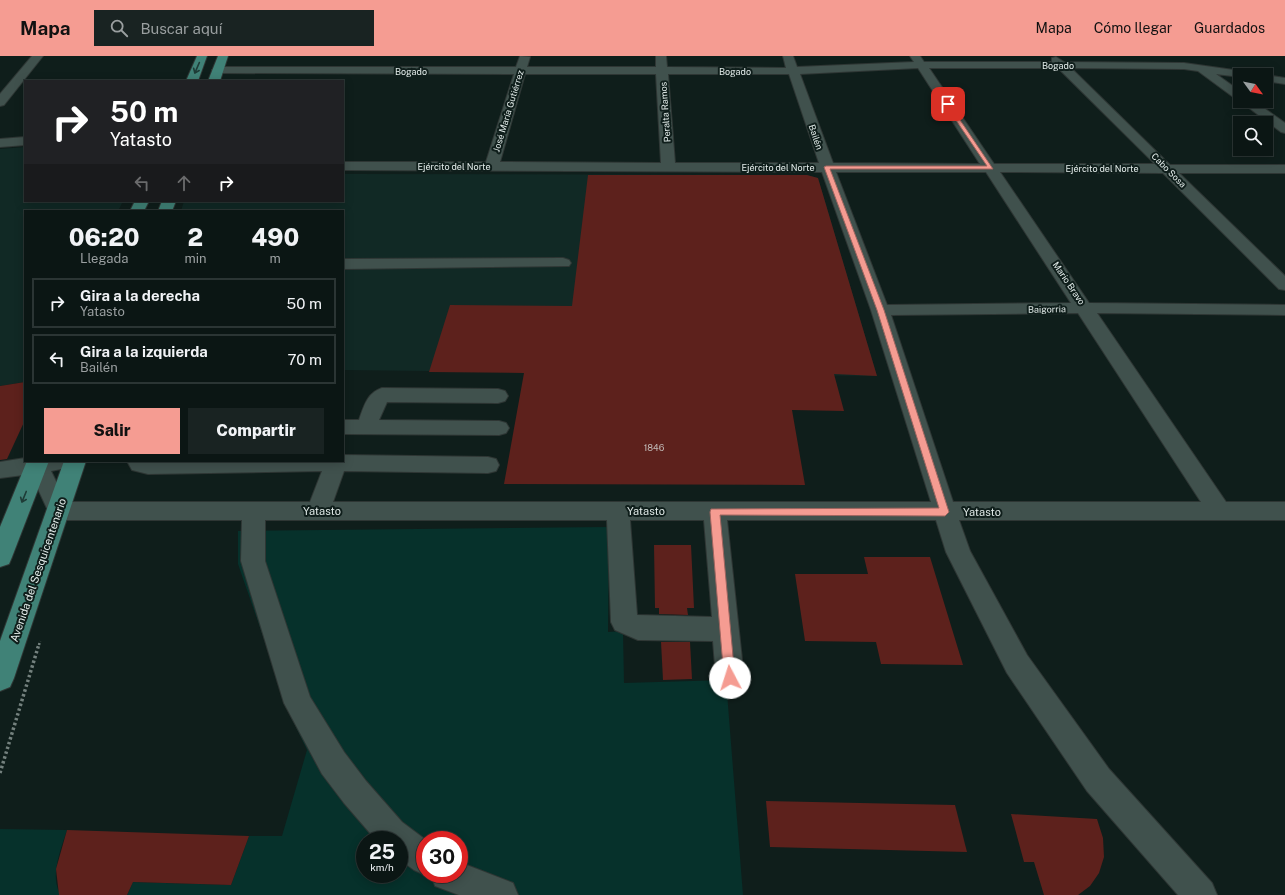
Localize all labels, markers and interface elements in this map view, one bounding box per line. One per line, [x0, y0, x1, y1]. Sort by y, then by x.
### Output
search box [94, 10, 374, 46]
text: Mapa [20, 17, 70, 39]
icon: search [108, 17, 130, 39]
text: Buscar aquí [140, 20, 222, 37]
text: Mapa [1036, 20, 1072, 36]
text: Cómo llegar [1094, 20, 1172, 36]
text: Guardados [1194, 20, 1265, 36]
street label: Bogado [1042, 60, 1074, 71]
one-way arrow [193, 62, 200, 74]
street label: Bogado [395, 66, 427, 77]
street label: Bogado [719, 66, 751, 77]
north arrow [1233, 68, 1273, 108]
map controls [1233, 68, 1273, 156]
street label: José María Gutiérrez [490, 69, 526, 153]
street label: Peralta Ramos [657, 81, 673, 143]
pin [931, 87, 965, 121]
icon: arrive [937, 93, 959, 115]
text: 50 m [110, 95, 178, 128]
icon: right [44, 96, 96, 148]
button: search [1233, 116, 1273, 156]
street label: Bailén [807, 123, 825, 151]
text: Yatasto [110, 129, 172, 150]
street label: Cabo Sosa [1149, 150, 1189, 190]
street label: Ejército del Norte [417, 161, 491, 172]
street label: Ejército del Norte [741, 162, 815, 173]
street label: Ejército del Norte [1065, 163, 1139, 174]
icon: left [131, 172, 153, 194]
icon: ahead [173, 172, 195, 194]
icon: right [215, 172, 237, 194]
text: 06:20 [69, 223, 140, 251]
text: 2 [188, 223, 203, 251]
text: 490 [251, 223, 299, 251]
text: Llegada [80, 251, 128, 266]
text: min [184, 251, 206, 266]
text: m [270, 251, 281, 266]
street label: Mario Bravo [1051, 259, 1087, 307]
text: Gira a la derecha [80, 287, 200, 304]
icon: right [46, 292, 68, 314]
text: 50 m [287, 295, 322, 312]
street label: Baigorria [1028, 303, 1066, 315]
text: Yatasto [80, 304, 125, 319]
text: Gira a la izquierda [80, 343, 208, 360]
icon: left [46, 348, 68, 370]
text: 70 m [287, 351, 322, 368]
text: Bailén [80, 360, 118, 375]
button: Salir [44, 408, 180, 454]
button: Compartir [188, 408, 324, 454]
house number: 1846 [644, 442, 665, 453]
one-way arrow [19, 491, 27, 503]
street label: Avenida del Sesquicentenario [8, 497, 68, 643]
street label: Yatasto [303, 505, 341, 517]
street label: Yatasto [627, 505, 665, 517]
street label: Yatasto [963, 506, 1001, 518]
position arrow [709, 657, 751, 699]
speed limit sign: 30 [416, 831, 468, 883]
text: 25 [369, 840, 395, 864]
text: km/h [370, 861, 394, 873]

